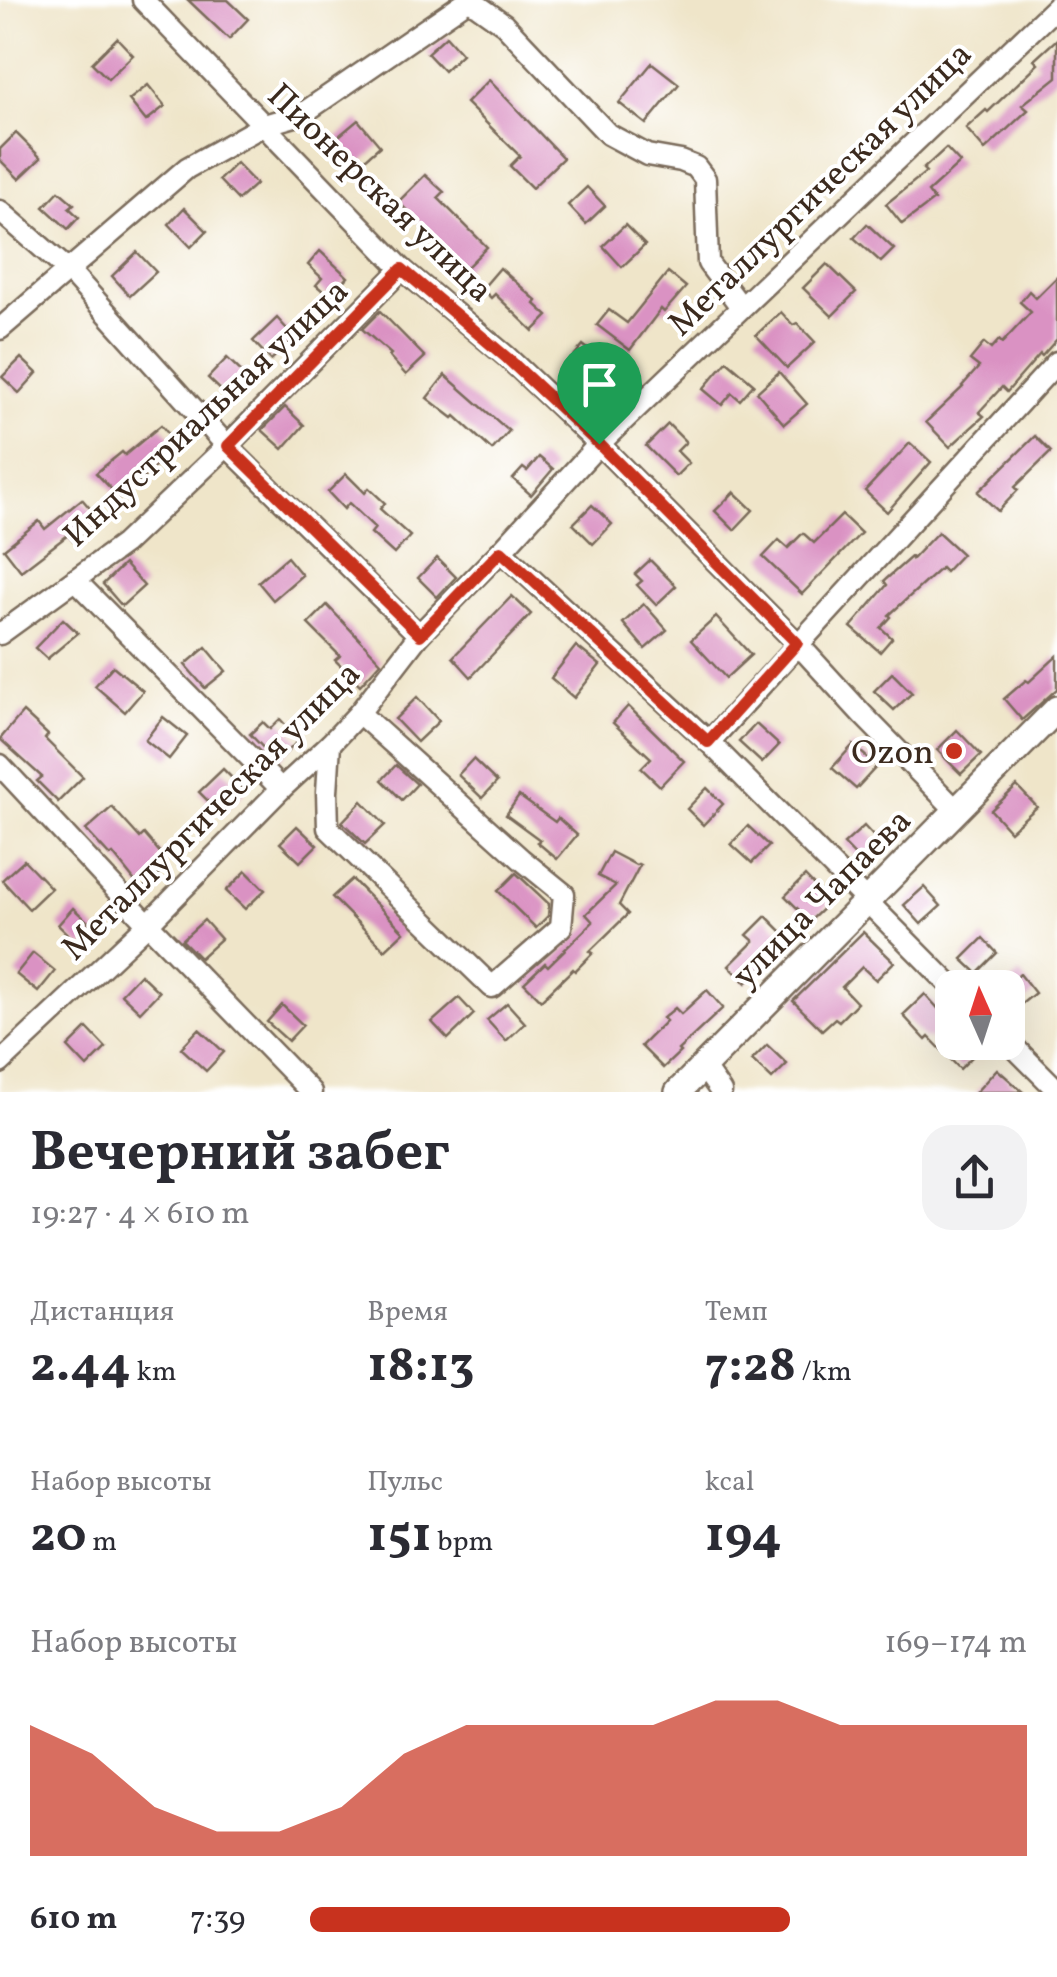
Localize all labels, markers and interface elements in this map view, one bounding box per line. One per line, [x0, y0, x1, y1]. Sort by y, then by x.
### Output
street label: Металлургическая улица [659, 32, 984, 348]
street label: Пионерская улица [255, 74, 502, 315]
street label: Индустриальная улица [54, 269, 360, 559]
pin [557, 342, 642, 445]
icon: arrive [572, 357, 627, 412]
street label: Металлургическая улица [52, 652, 372, 972]
place label: Ozon [851, 730, 934, 778]
marker: Ozon [943, 740, 965, 762]
street label: улица Чапаева [723, 799, 923, 999]
north arrow [935, 970, 1025, 1060]
map controls [935, 970, 1025, 1060]
text: Вечерний забег [30, 1117, 450, 1193]
button: share [922, 1125, 1027, 1230]
text: 19:27 · 4 × 610 m [30, 1193, 250, 1237]
text: Дистанция [30, 1293, 174, 1332]
text: Время [367, 1293, 448, 1332]
text: Темп [705, 1293, 768, 1332]
text: 2.44 [30, 1332, 131, 1402]
text: 18:13 [367, 1332, 474, 1402]
text: 7:28 [705, 1332, 796, 1402]
text: km [131, 1353, 176, 1392]
text: /km [796, 1353, 852, 1392]
text: Набор высоты [30, 1463, 211, 1502]
text: Пульс [367, 1463, 443, 1502]
text: kcal [705, 1463, 754, 1502]
text: 20 [30, 1502, 87, 1572]
text: 151 [367, 1502, 432, 1572]
text: 194 [705, 1502, 782, 1572]
text: m [87, 1523, 117, 1562]
text: bpm [432, 1523, 493, 1562]
text: Набор высоты [30, 1622, 237, 1666]
text: 169–174 m [884, 1622, 1027, 1666]
text: 610 m [30, 1898, 118, 1942]
text: 7:39 [190, 1898, 245, 1942]

